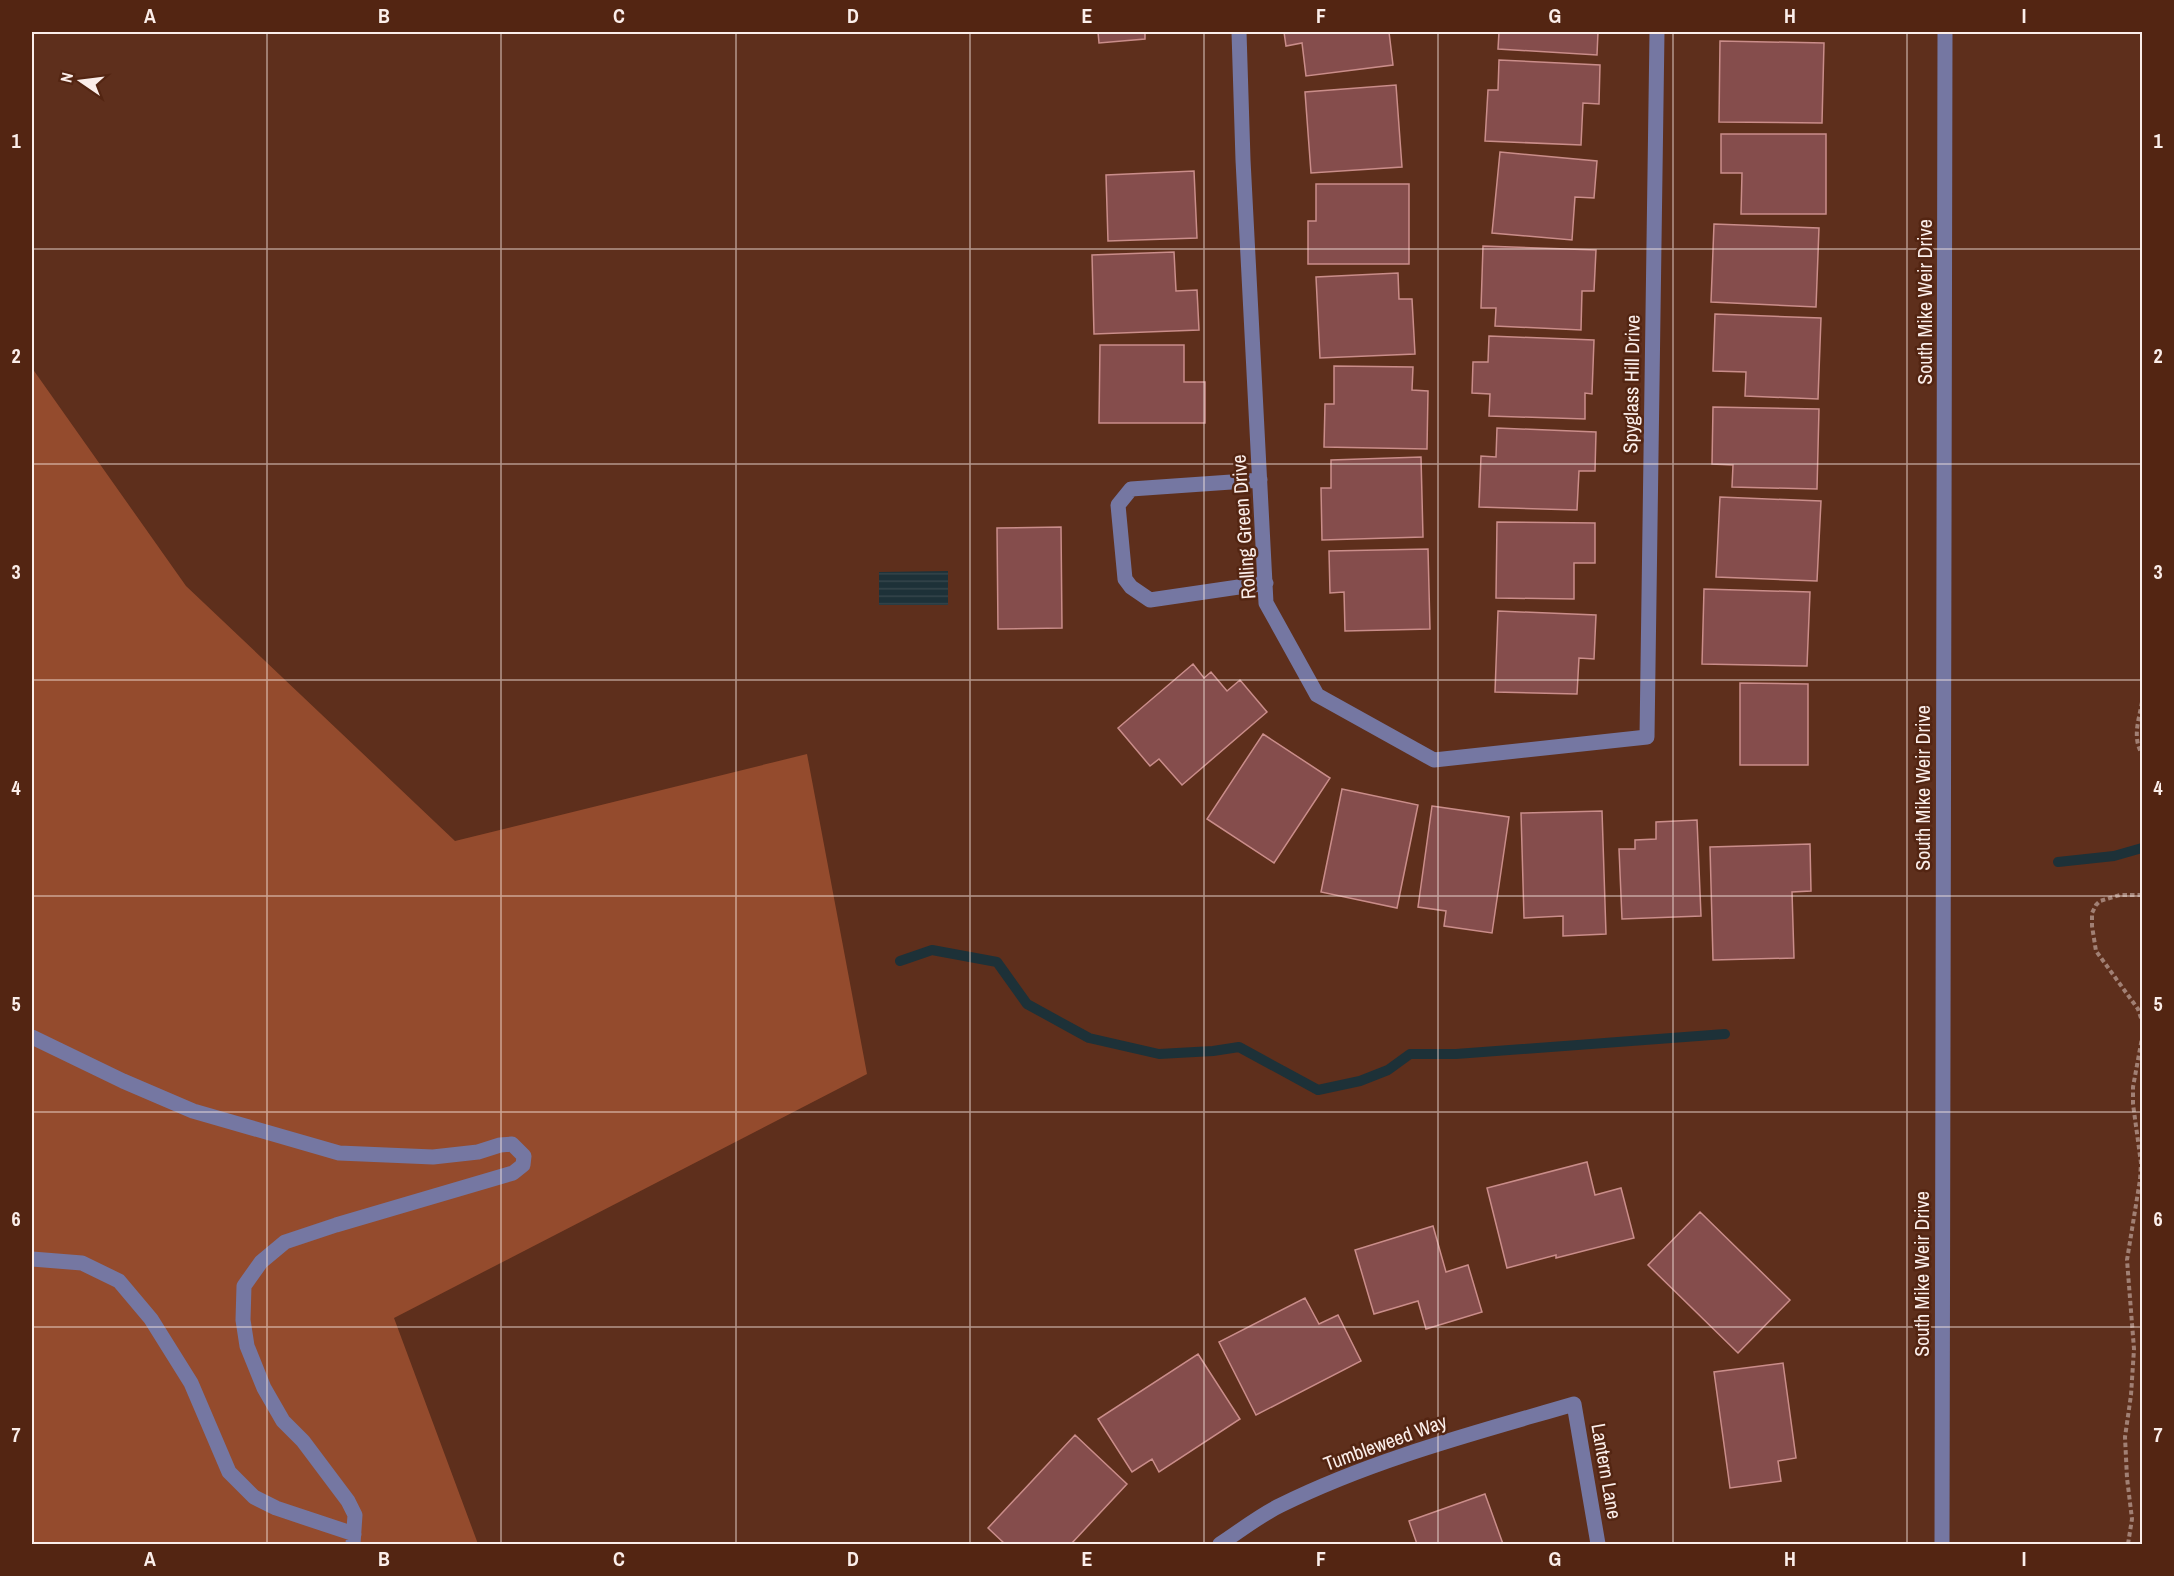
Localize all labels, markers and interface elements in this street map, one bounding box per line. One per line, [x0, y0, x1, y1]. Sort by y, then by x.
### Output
text: A [144, 2, 156, 29]
text: B [378, 2, 390, 29]
text: C [613, 2, 625, 29]
text: D [847, 2, 859, 29]
text: E [1082, 2, 1093, 29]
text: F [1316, 2, 1326, 29]
text: G [1549, 2, 1561, 29]
text: H [1784, 2, 1796, 29]
text: I [2022, 2, 2026, 29]
north arrow [51, 51, 111, 111]
text: N [55, 70, 78, 85]
text: 1 [11, 127, 21, 154]
text: 1 [2153, 127, 2163, 154]
street label: South Mike Weir Drive [1911, 219, 1938, 385]
street label: Spyglass Hill Drive [1616, 315, 1646, 453]
text: 2 [11, 342, 21, 369]
text: 2 [2153, 342, 2163, 369]
street label: Rolling Green Drive [1224, 454, 1262, 600]
text: 3 [11, 558, 21, 585]
text: 3 [2153, 558, 2163, 585]
street label: South Mike Weir Drive [1909, 705, 1936, 871]
text: 4 [11, 774, 21, 801]
text: 4 [2153, 774, 2163, 801]
text: 5 [11, 990, 21, 1017]
text: 5 [2153, 990, 2163, 1017]
street label: South Mike Weir Drive [1908, 1191, 1935, 1357]
text: 6 [11, 1205, 21, 1232]
text: 6 [2153, 1205, 2163, 1232]
street label: Tumbleweed Way [1320, 1407, 1451, 1477]
text: 7 [11, 1421, 21, 1448]
street label: Lantern Lane [1585, 1421, 1629, 1521]
text: 7 [2153, 1421, 2163, 1448]
text: A [144, 1545, 156, 1572]
text: B [378, 1545, 390, 1572]
text: C [613, 1545, 625, 1572]
text: D [847, 1545, 859, 1572]
text: E [1082, 1545, 1093, 1572]
text: F [1316, 1545, 1326, 1572]
text: G [1549, 1545, 1561, 1572]
text: H [1784, 1545, 1796, 1572]
text: I [2022, 1545, 2026, 1572]

